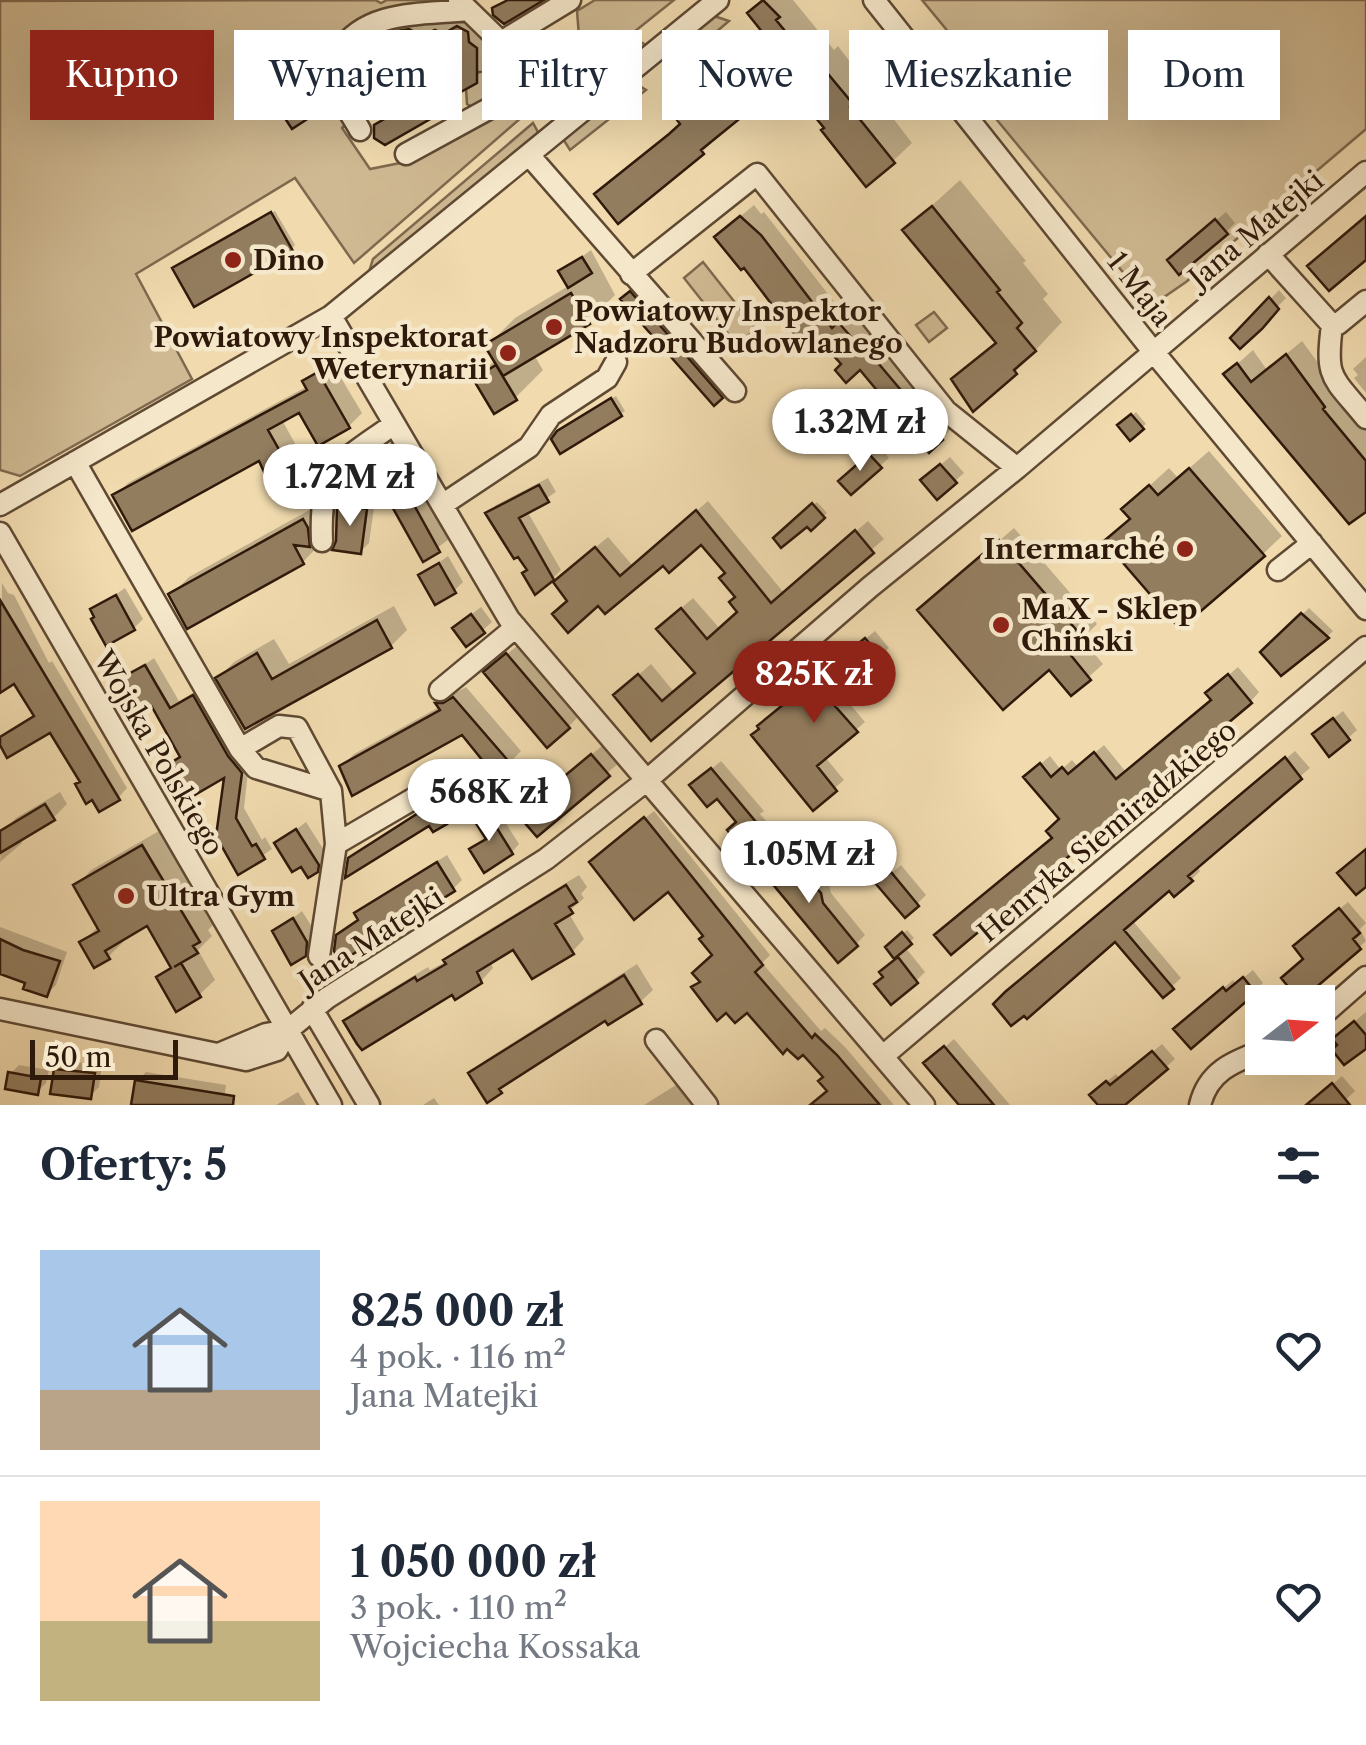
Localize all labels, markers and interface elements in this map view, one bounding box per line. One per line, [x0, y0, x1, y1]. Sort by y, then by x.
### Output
chip: Kupno [30, 30, 214, 120]
chip: Wynajem [234, 30, 462, 120]
chip: Filtry [482, 30, 642, 120]
chip: Nowe [662, 30, 829, 120]
chip: Mieszkanie [849, 30, 1108, 120]
chip: Dom [1128, 30, 1280, 120]
street label: Jana Matejki [1179, 163, 1330, 298]
place label: Dino [253, 243, 324, 277]
street label: 1 Maja [1101, 245, 1180, 333]
marker: Dino [222, 249, 244, 271]
place label: Powiatowy Inspektor Nadzoru Budowlanego [574, 294, 903, 360]
marker: Powiatowy Inspektor Nadzoru Budowlanego [543, 316, 565, 338]
place label: Powiatowy Inspektorat Weterynarii [154, 320, 489, 386]
marker: Powiatowy Inspektorat Weterynarii [497, 342, 519, 364]
pin: 1.32M zł [757, 389, 963, 474]
text: 1.32M zł [794, 402, 926, 441]
pin: 1.72M zł [247, 444, 453, 529]
text: 1.72M zł [285, 457, 415, 496]
place label: Intermarché [984, 532, 1165, 566]
marker: Intermarché [1174, 538, 1196, 560]
place label: MaX - Sklep Chiński [1021, 592, 1198, 658]
marker: MaX - Sklep Chiński [990, 614, 1012, 636]
pin: 825K zł [722, 641, 906, 726]
street label: Wojska Polskiego [86, 644, 231, 861]
text: 825K zł [755, 654, 873, 693]
street label: Henryka Siemiradzkiego [971, 713, 1243, 949]
pin: 568K zł [397, 759, 581, 844]
text: 568K zł [430, 772, 548, 811]
pin: 1.05M zł [706, 821, 912, 906]
text: 1.05M zł [743, 834, 875, 873]
place label: Ultra Gym [146, 879, 295, 913]
street label: Jana Matejki [289, 880, 449, 1000]
marker: Ultra Gym [115, 885, 137, 907]
north arrow [1245, 985, 1335, 1075]
map controls [1245, 985, 1335, 1075]
scale bar [30, 1035, 178, 1080]
text: 50 m [45, 1040, 112, 1074]
icon: filters [1271, 1138, 1326, 1193]
text: Oferty: 5 [40, 1139, 227, 1191]
text: 825 000 zł [350, 1285, 564, 1337]
icon: home [120, 1290, 240, 1410]
icon: heart [1271, 1323, 1326, 1378]
text: 4 pok. · 116 m² [350, 1337, 566, 1376]
text: Jana Matejki [350, 1376, 538, 1415]
text: 1 050 000 zł [350, 1536, 596, 1588]
icon: home [120, 1541, 240, 1661]
icon: heart [1271, 1574, 1326, 1629]
text: 3 pok. · 110 m² [350, 1588, 567, 1627]
text: Wojciecha Kossaka [350, 1627, 640, 1666]

